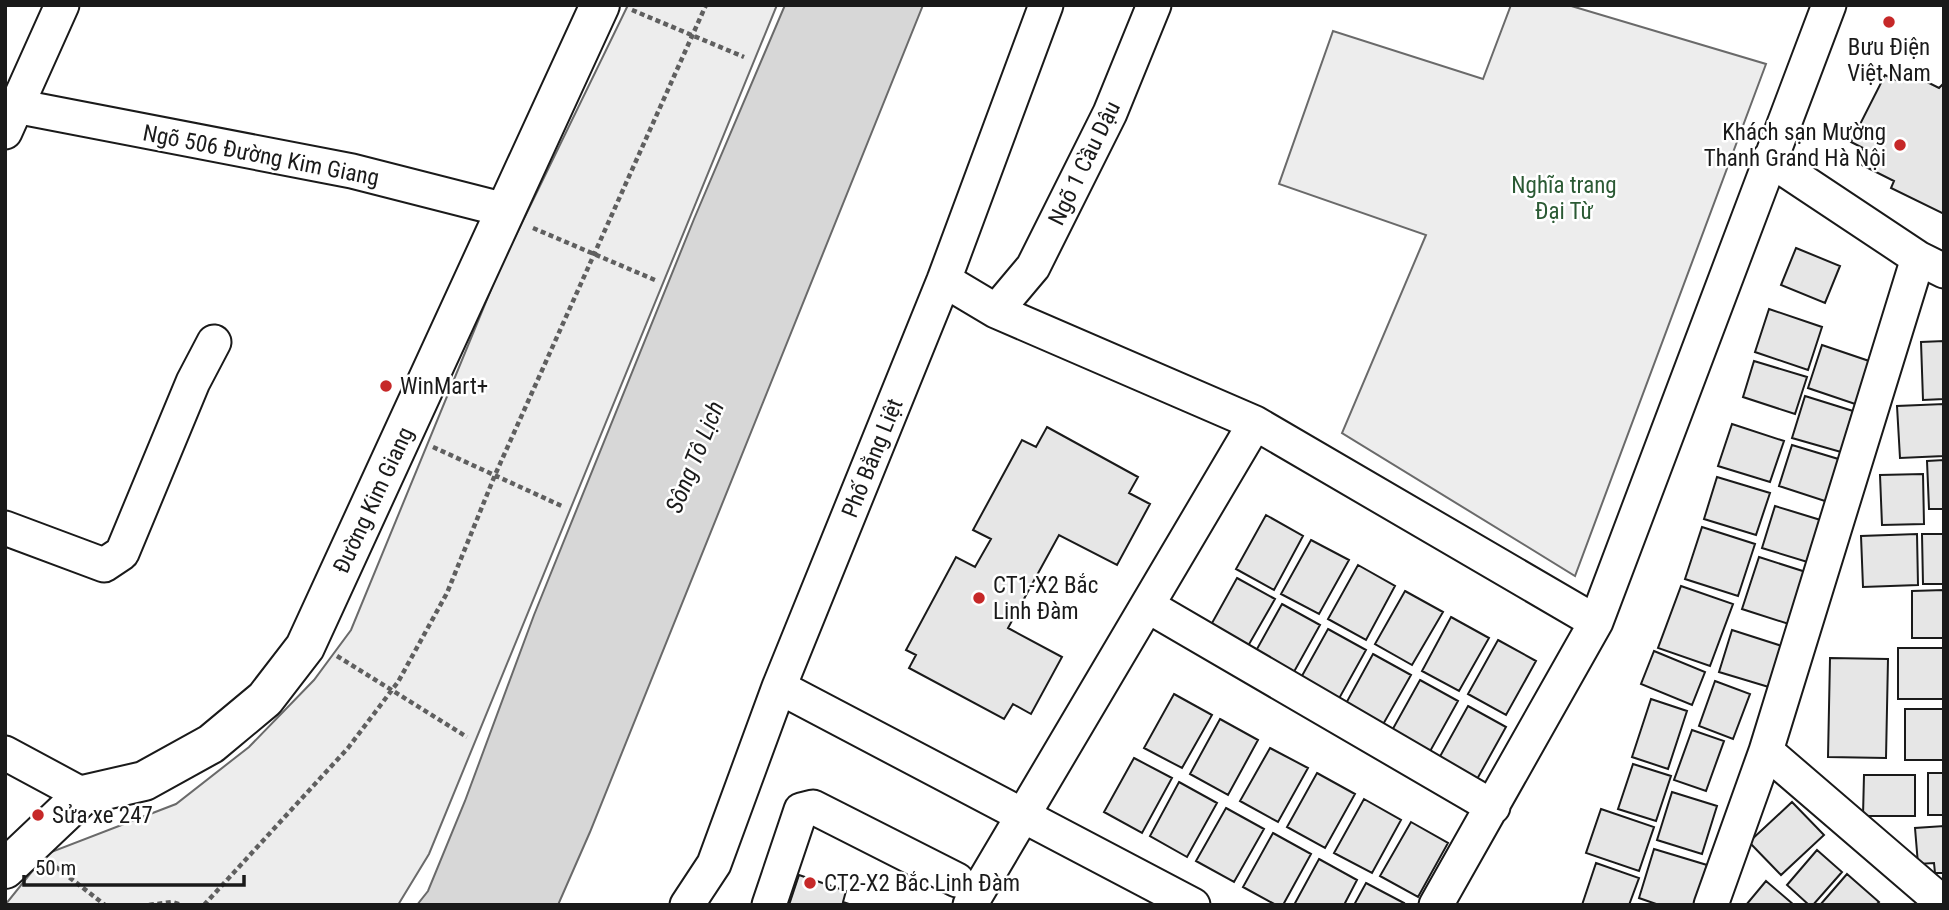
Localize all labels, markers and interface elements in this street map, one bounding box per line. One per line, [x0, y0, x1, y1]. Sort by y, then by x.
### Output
marker: Bưu Điện Việt Nam [1881, 14, 1897, 30]
place label: Bưu Điện Việt Nam [1847, 34, 1931, 87]
street label: Ngõ 1 Cầu Dậu [1043, 97, 1126, 230]
street label: Ngõ 506 Đường Kim Giang [141, 119, 381, 192]
place label: Khách sạn Mường Thanh Grand Hà Nội [1704, 119, 1886, 172]
marker: Khách sạn Mường Thanh Grand Hà Nội [1892, 137, 1908, 153]
park label: Nghĩa trang Đại Từ [1511, 172, 1617, 225]
place label: WinMart+ [400, 373, 488, 400]
marker: WinMart+ [378, 378, 394, 394]
street label: Phố Bằng Liệt [836, 395, 909, 522]
water label: Sông Tô Lịch [660, 397, 730, 517]
street label: Đường Kim Giang [328, 423, 419, 578]
place label: CT1-X2 Bắc Linh Đàm [993, 572, 1098, 625]
marker: CT1-X2 Bắc Linh Đàm [971, 590, 987, 606]
place label: Sửa xe 247 [52, 802, 153, 829]
marker: Sửa xe 247 [30, 807, 46, 823]
scale bar [24, 844, 245, 888]
text: 50 m [35, 856, 76, 880]
place label: CT2-X2 Bắc Linh Đàm [824, 870, 1020, 897]
marker: CT2-X2 Bắc Linh Đàm [802, 875, 818, 891]

